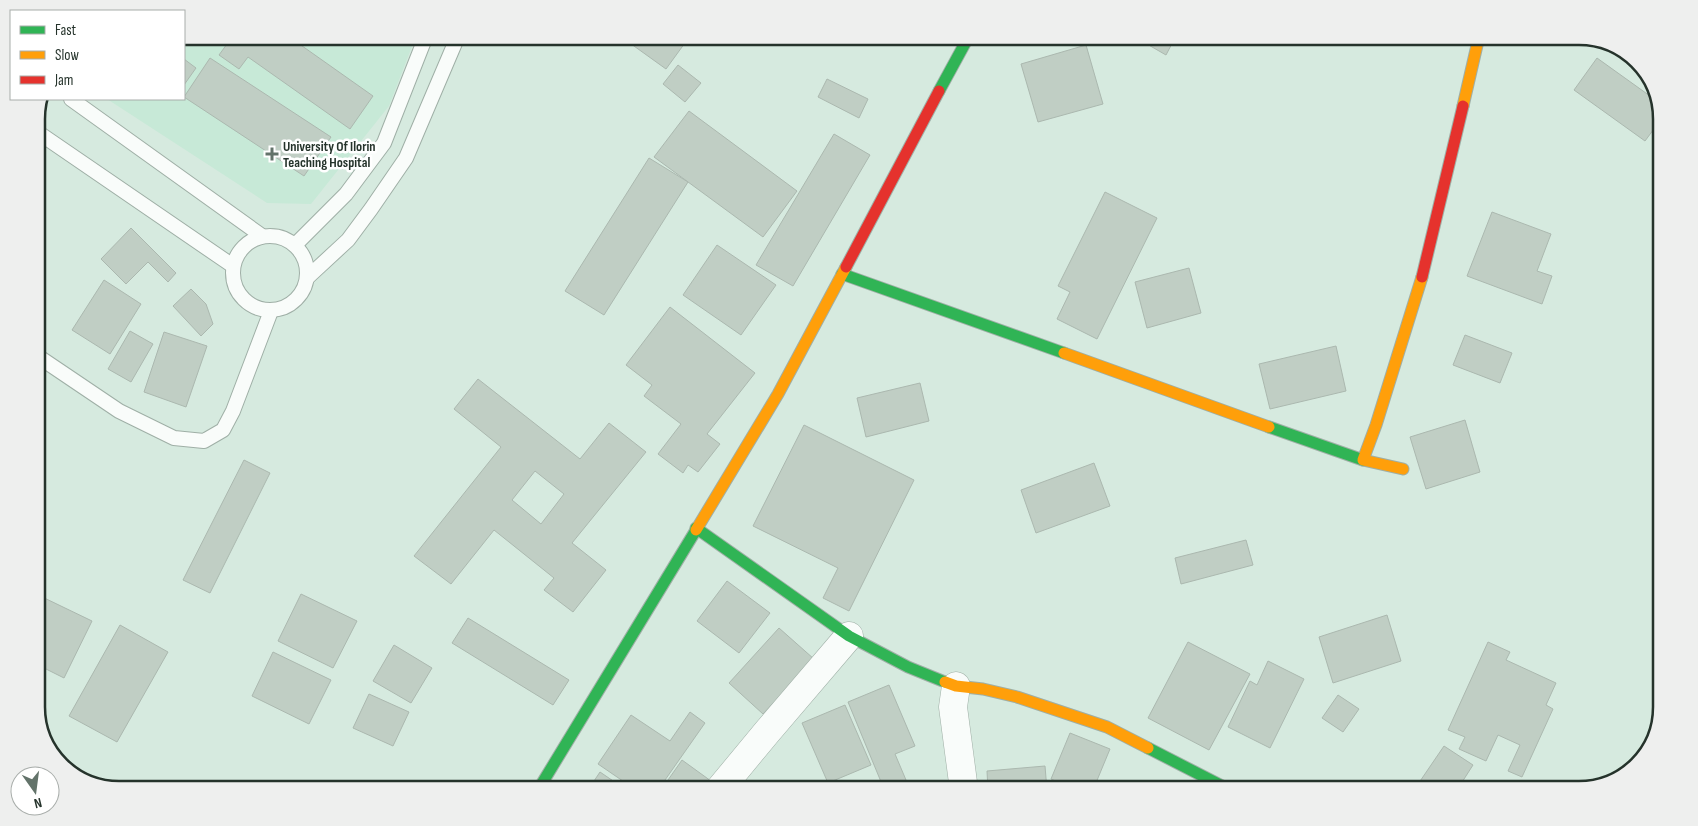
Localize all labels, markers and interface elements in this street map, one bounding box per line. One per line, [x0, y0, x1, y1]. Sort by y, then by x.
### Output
legend [10, 10, 185, 100]
text: Fast [55, 21, 77, 40]
text: Slow [55, 46, 79, 65]
text: Jam [54, 71, 73, 90]
place label: University Of Ilorin Teaching Hospital [283, 138, 376, 171]
marker: University Of Ilorin Teaching Hospital [265, 147, 279, 161]
north arrow [10, 766, 60, 816]
text: N [32, 794, 44, 812]

